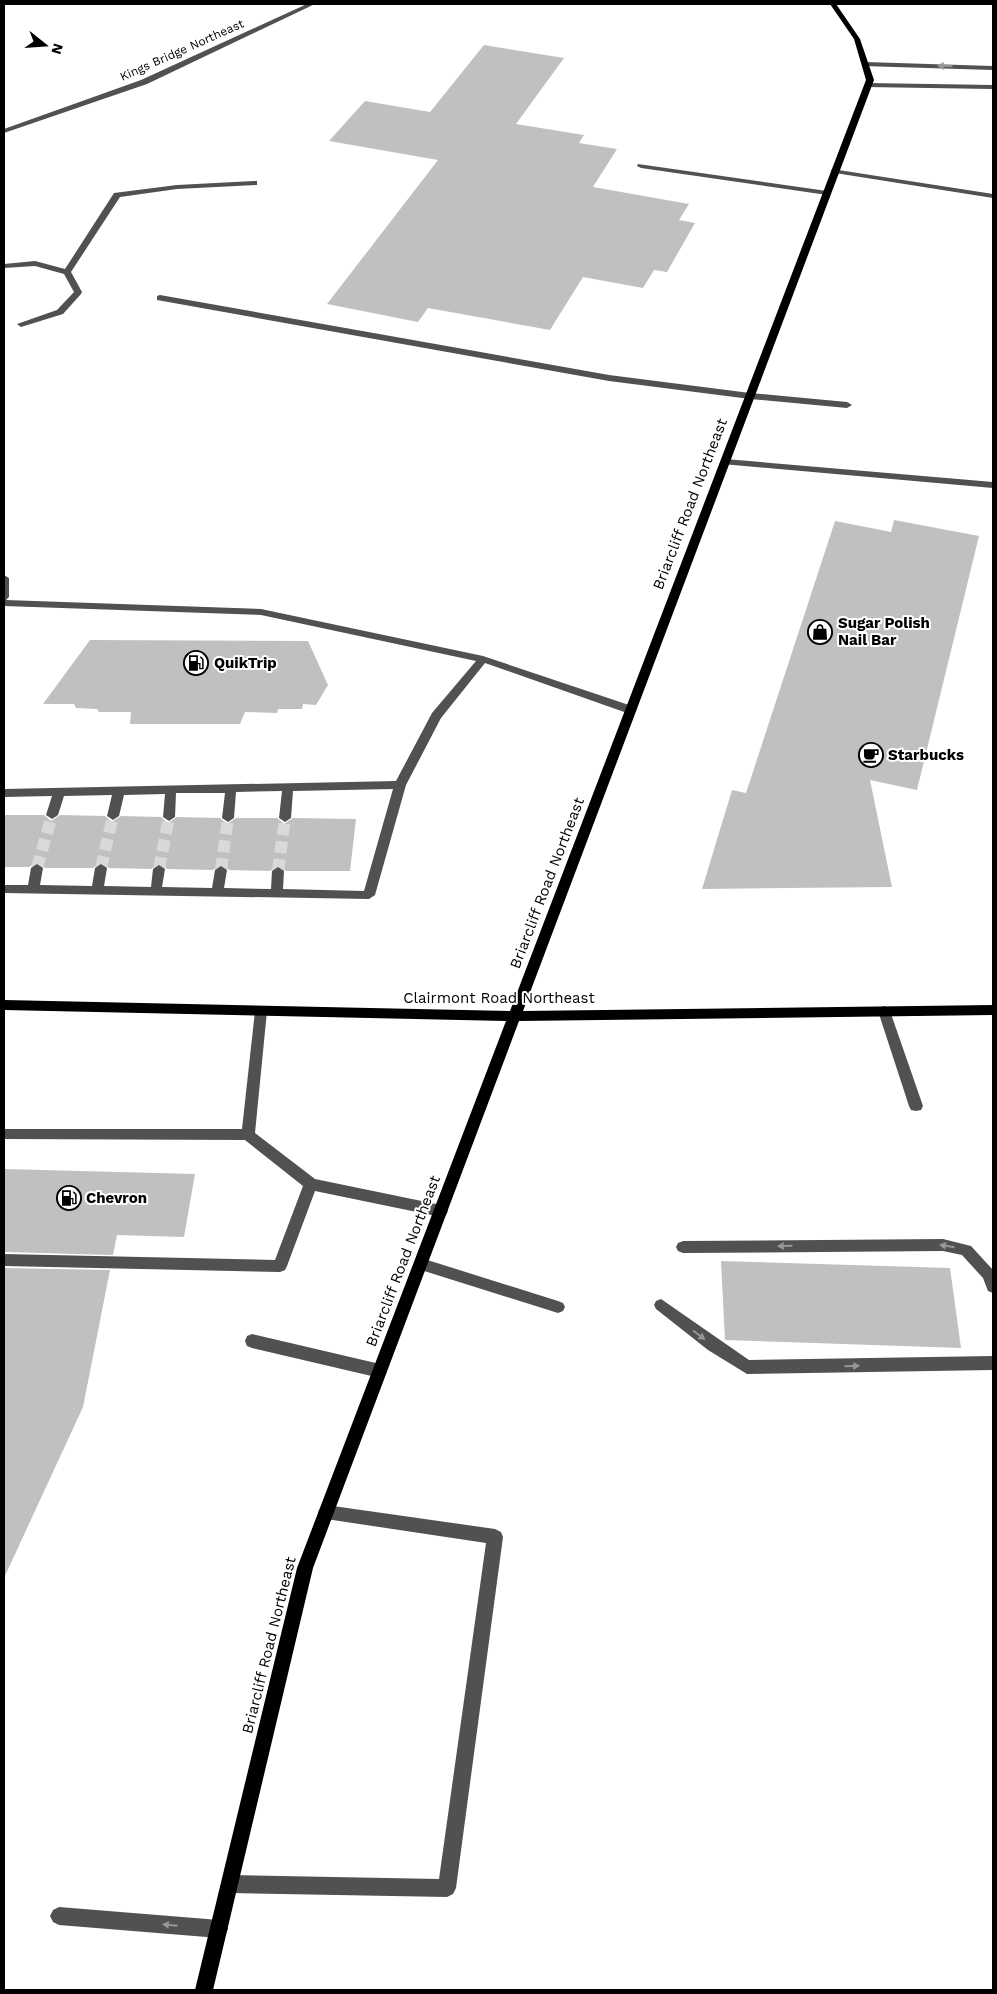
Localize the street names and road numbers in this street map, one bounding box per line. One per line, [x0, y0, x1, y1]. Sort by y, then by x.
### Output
street label: Kings Bridge Northeast [118, 16, 246, 84]
street label: Briarcliff Road Northeast [649, 415, 731, 592]
street label: Briarcliff Road Northeast [506, 794, 588, 971]
street label: Clairmont Road Northeast [403, 989, 595, 1007]
street label: Briarcliff Road Northeast [362, 1172, 444, 1349]
street label: Briarcliff Road Northeast [238, 1554, 300, 1735]

